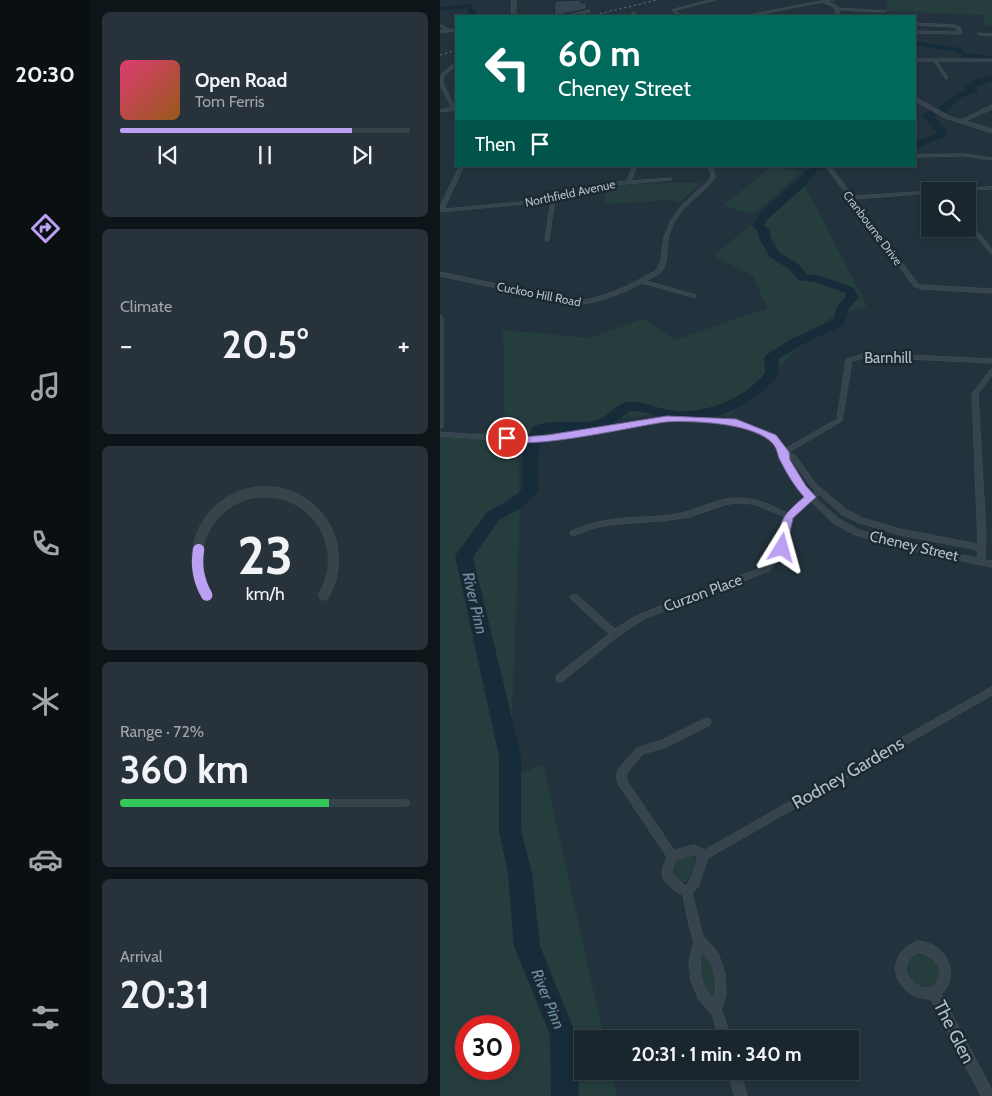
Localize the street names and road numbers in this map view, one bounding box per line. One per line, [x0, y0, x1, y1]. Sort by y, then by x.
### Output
street label: Northfield Avenue [523, 176, 617, 210]
street label: Cranbourne Drive [840, 188, 906, 268]
street label: Cuckoo Hill Road [496, 279, 582, 309]
street label: Barnhill [864, 349, 912, 367]
street label: Cheney Street [868, 527, 960, 565]
street label: Curzon Place [661, 570, 745, 616]
street label: Rodney Gardens [788, 732, 908, 814]
street label: The Glen [929, 997, 979, 1067]

